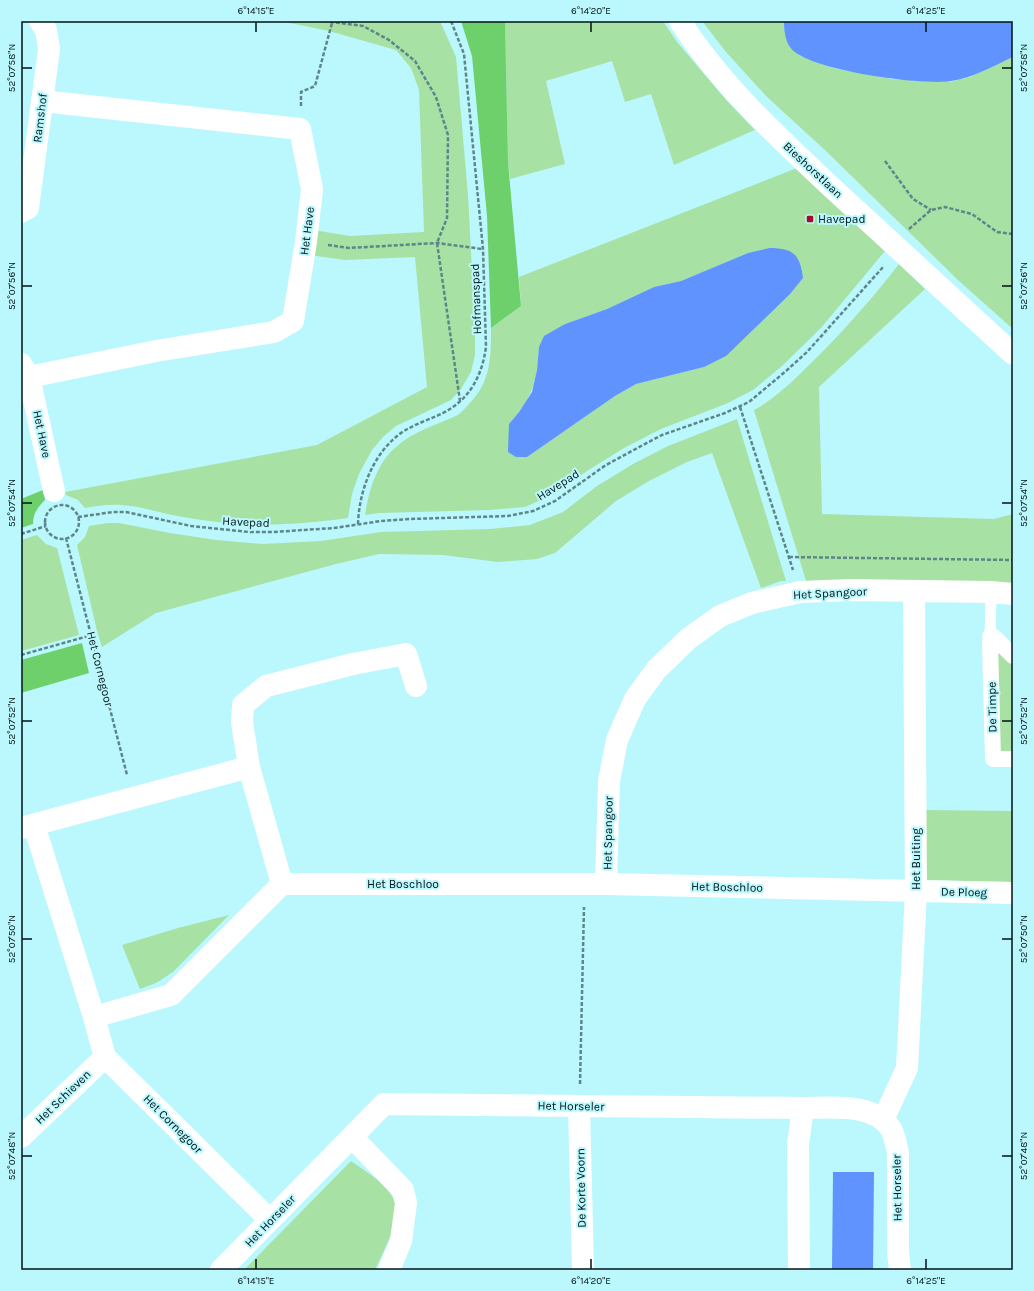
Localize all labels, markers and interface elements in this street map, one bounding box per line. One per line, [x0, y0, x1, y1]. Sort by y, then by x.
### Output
text: 6°14'15"E [238, 5, 275, 17]
text: 6°14'20"E [571, 5, 611, 17]
text: 6°14'25"E [906, 5, 946, 17]
text: 52°07'58"N [6, 44, 18, 92]
text: 52°07'58"N [1018, 44, 1030, 92]
street label: Ramshof [30, 92, 50, 143]
street label: Bieshorstlaan [780, 139, 846, 201]
street label: Het Have [297, 206, 317, 256]
place label: Havepad [818, 212, 866, 226]
marker: Havepad [805, 214, 815, 224]
text: 52°07'56"N [6, 262, 18, 310]
text: 52°07'56"N [1018, 262, 1030, 310]
street label: Hofmanspad [468, 263, 484, 335]
street label: Het Have [30, 409, 54, 459]
street label: Havepad [534, 466, 582, 504]
text: 52°07'54"N [6, 479, 18, 527]
text: 52°07'54"N [1018, 479, 1030, 527]
street label: Havepad [222, 514, 270, 530]
street label: Het Spangoor [793, 584, 868, 602]
street label: Het Cornegoor [84, 630, 116, 709]
street label: De Timpe [985, 681, 999, 733]
text: 52°07'52"N [6, 697, 18, 745]
text: 52°07'52"N [1018, 697, 1030, 745]
street label: Het Spangoor [600, 795, 616, 870]
street label: Het Buiting [909, 828, 923, 890]
street label: Het Boschloo [367, 877, 439, 891]
street label: Het Boschloo [691, 879, 763, 895]
street label: De Ploeg [941, 885, 988, 899]
text: 52°07'50"N [6, 915, 18, 963]
text: 52°07'50"N [1018, 915, 1030, 963]
street label: Het Schieven [32, 1067, 94, 1127]
street label: Het Cornegoor [141, 1092, 206, 1157]
street label: Het Horseler [537, 1098, 605, 1114]
text: 52°07'48"N [6, 1132, 18, 1180]
text: 52°07'48"N [1018, 1132, 1030, 1180]
street label: De Korte Voorn [573, 1148, 589, 1228]
street label: Het Horseler [889, 1154, 905, 1222]
street label: Het Horseler [242, 1192, 299, 1250]
text: 6°14'15"E [238, 1275, 275, 1287]
text: 6°14'20"E [571, 1275, 611, 1287]
text: 6°14'25"E [906, 1275, 946, 1287]

